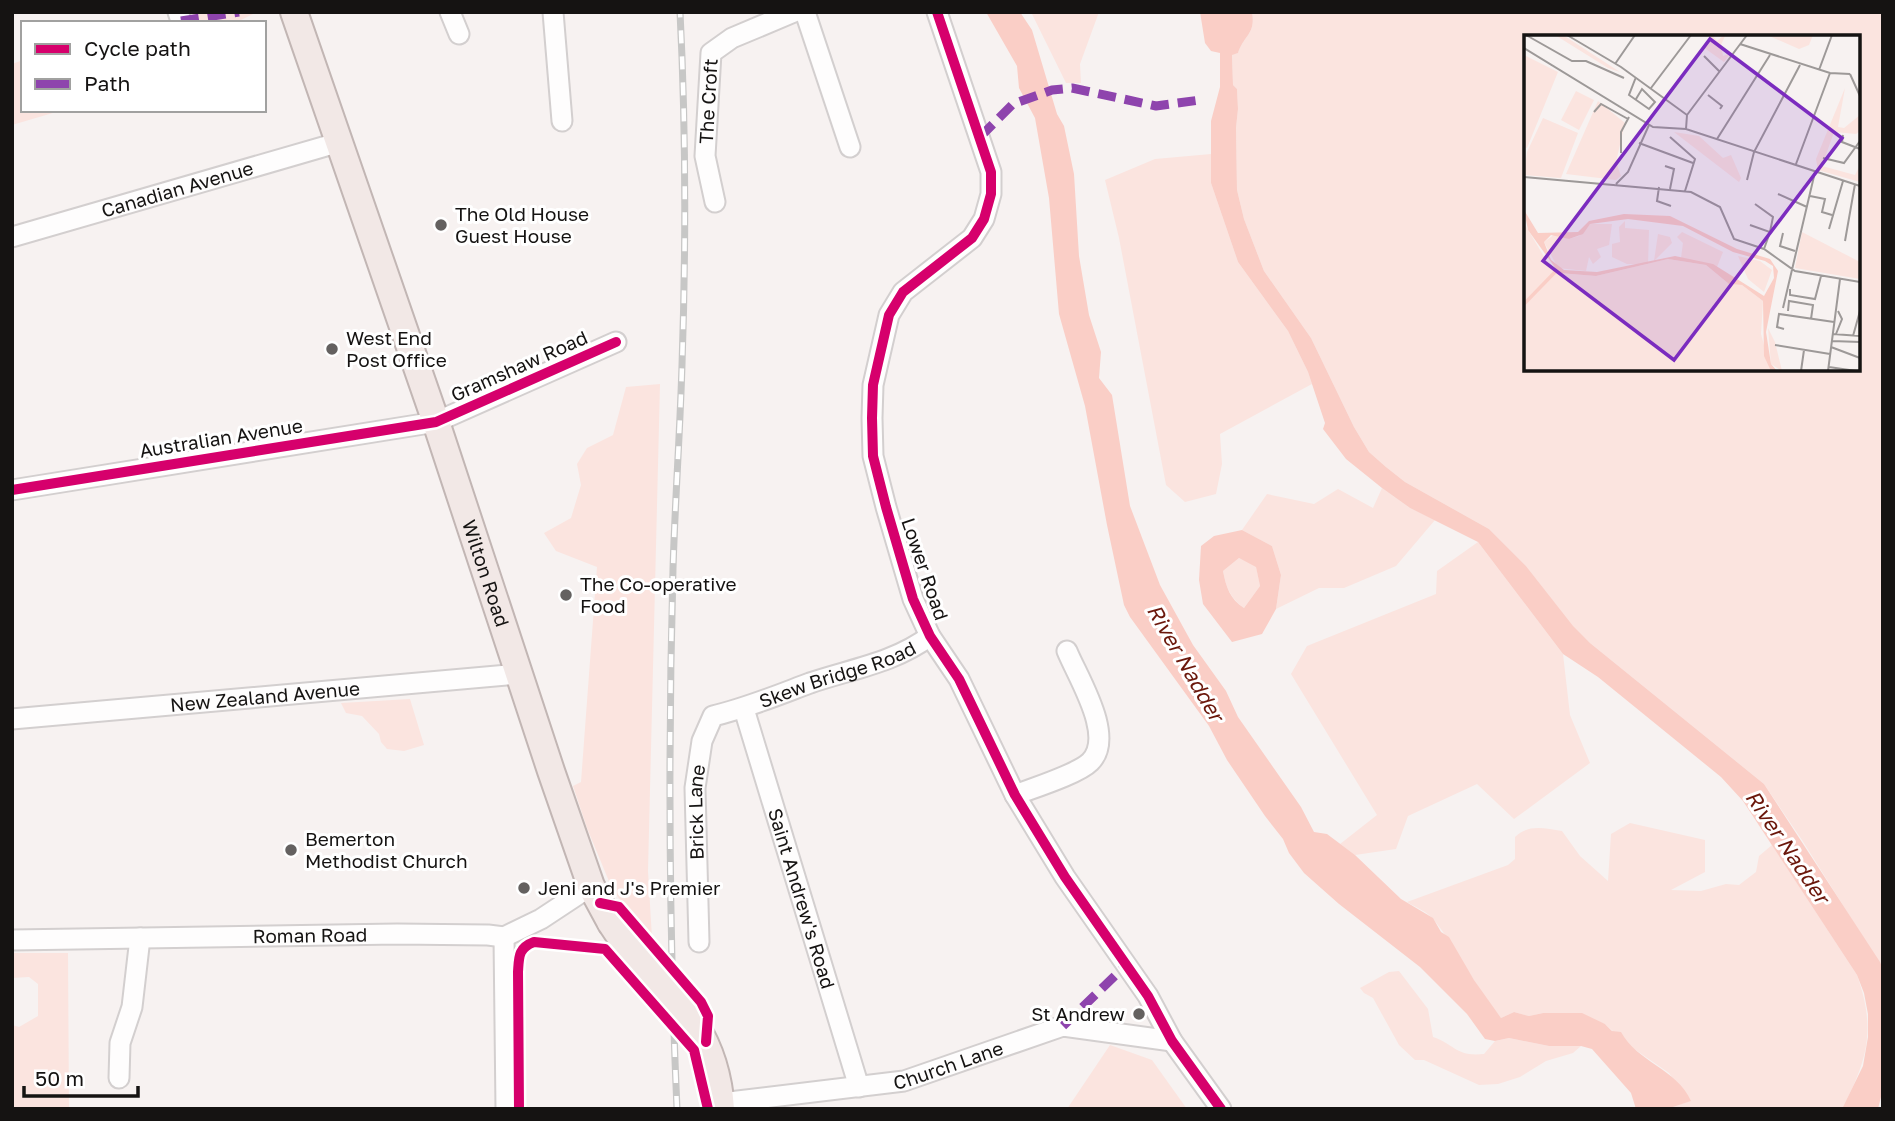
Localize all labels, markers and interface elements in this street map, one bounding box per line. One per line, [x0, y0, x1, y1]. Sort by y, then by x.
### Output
legend [21, 21, 266, 112]
text: Cycle path [84, 35, 191, 61]
inset map [1524, 35, 1860, 371]
street label: The Croft [694, 58, 722, 144]
text: Path [84, 70, 131, 96]
street label: Canadian Avenue [98, 156, 256, 222]
place label: The Old House Guest House [455, 202, 589, 247]
marker: The Old House Guest House [433, 217, 449, 233]
street label: Gramshaw Road [447, 325, 591, 406]
place label: West End Post Office [346, 326, 447, 371]
marker: West End Post Office [324, 341, 340, 357]
street label: Australian Avenue [138, 413, 304, 462]
street label: Lower Road [897, 515, 954, 623]
street label: Wilton Road [458, 517, 515, 629]
place label: The Co-operative Food [580, 572, 737, 617]
marker: The Co-operative Food [558, 587, 574, 603]
water label: River Nadder [1142, 599, 1231, 728]
street label: Skew Bridge Road [756, 636, 919, 712]
street label: New Zealand Avenue [169, 676, 361, 716]
street label: Brick Lane [683, 763, 709, 860]
water label: River Nadder [1740, 785, 1837, 910]
street label: Saint Andrew's Road [764, 805, 840, 991]
place label: Bemerton Methodist Church [305, 827, 468, 872]
marker: Bemerton Methodist Church [283, 842, 299, 858]
place label: Jeni and J's Premier [538, 876, 721, 899]
marker: Jeni and J's Premier [516, 880, 532, 896]
street label: Roman Road [252, 922, 368, 947]
place label: St Andrew [1031, 1002, 1125, 1025]
marker: St Andrew [1131, 1006, 1147, 1022]
street label: Church Lane [892, 1036, 1006, 1093]
scale bar [24, 1054, 138, 1098]
text: 50 m [35, 1065, 84, 1091]

